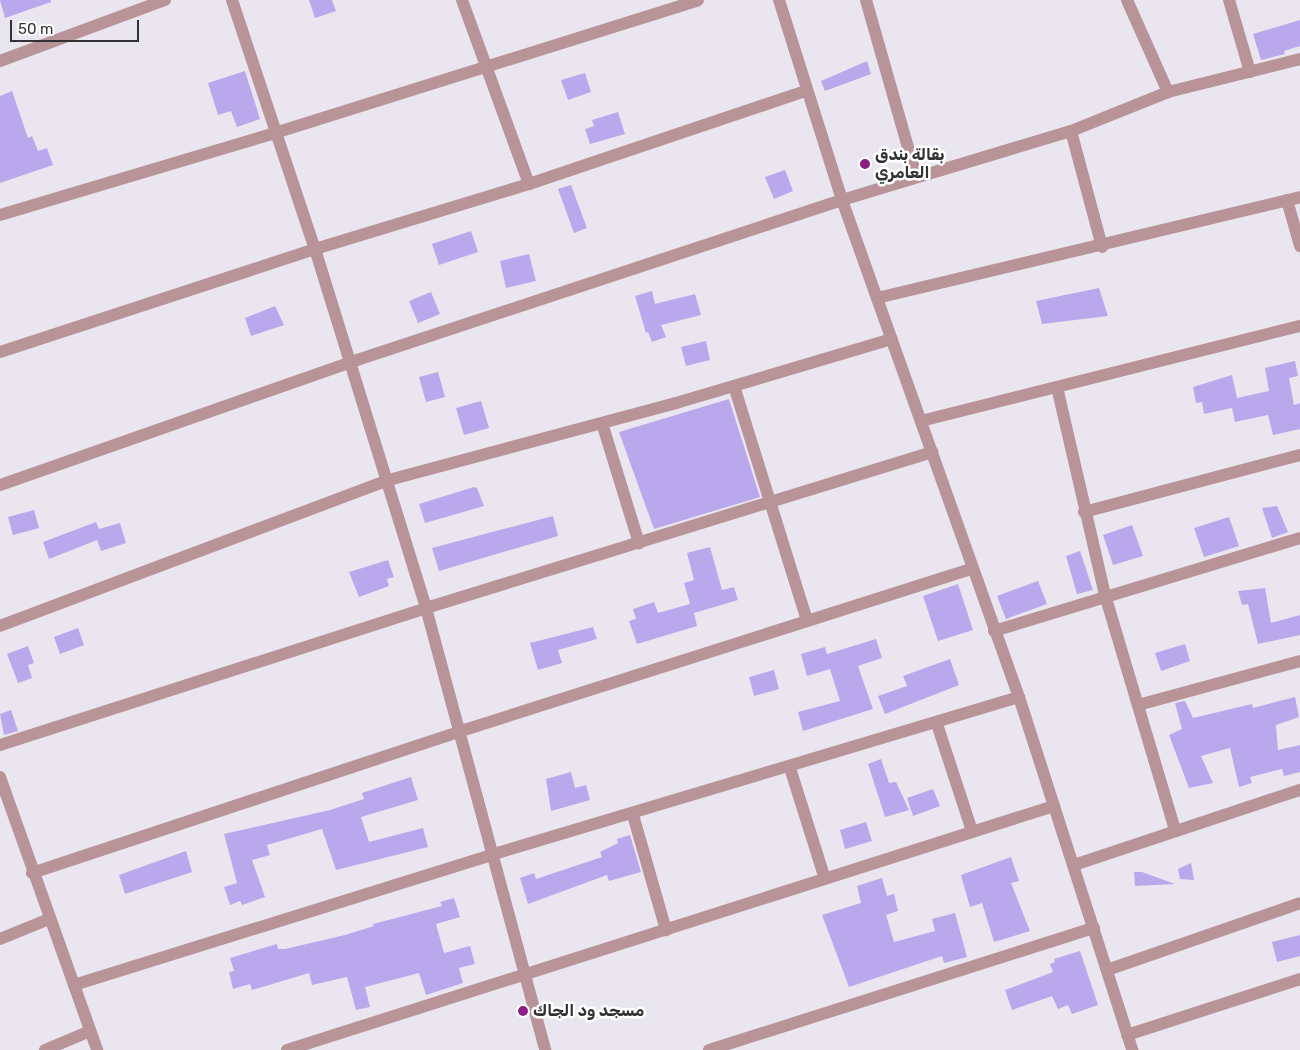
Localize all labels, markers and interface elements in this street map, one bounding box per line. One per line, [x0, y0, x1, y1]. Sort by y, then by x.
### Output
scale bar [12, 10, 141, 42]
text: 50 m [18, 20, 53, 38]
place label: بقالة بندق العامري [875, 145, 944, 183]
marker: بقالة بندق العامري [859, 158, 871, 170]
place label: مسجد ود الجاك [533, 1001, 644, 1021]
marker: مسجد ود الجاك [517, 1005, 529, 1017]

